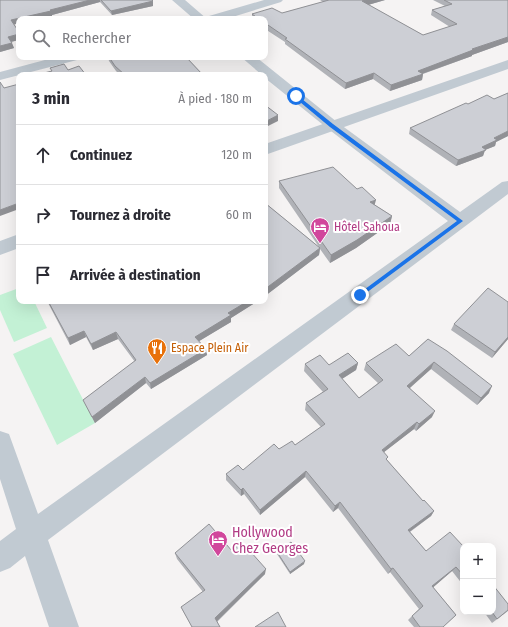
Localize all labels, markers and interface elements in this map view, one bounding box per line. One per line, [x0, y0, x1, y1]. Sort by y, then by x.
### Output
search box [16, 16, 268, 60]
icon: search [30, 27, 52, 49]
text: Rechercher [62, 29, 131, 47]
route start [287, 87, 305, 105]
text: 3 min [32, 88, 70, 109]
text: À pied · 180 m [178, 91, 252, 106]
icon: ahead [32, 144, 54, 166]
text: Continuez [70, 146, 132, 164]
text: 120 m [221, 147, 252, 162]
icon: right [32, 204, 54, 226]
text: Tournez à droite [70, 206, 171, 224]
text: 60 m [226, 207, 252, 222]
hotel icon: Hôtel Sahoua [309, 216, 331, 244]
place label: Hôtel Sahoua [334, 220, 400, 234]
icon: arrive [32, 264, 54, 286]
text: Arrivée à destination [70, 266, 201, 284]
route end [351, 286, 369, 304]
restaurant icon: Espace Plein Air [146, 337, 168, 365]
place label: Espace Plein Air [171, 341, 249, 355]
place label: Hollywood Chez Georges [232, 524, 308, 557]
hotel icon: Hollywood Chez Georges [207, 529, 229, 557]
map controls [460, 543, 496, 615]
button: + [460, 543, 496, 579]
button: − [460, 579, 496, 615]

